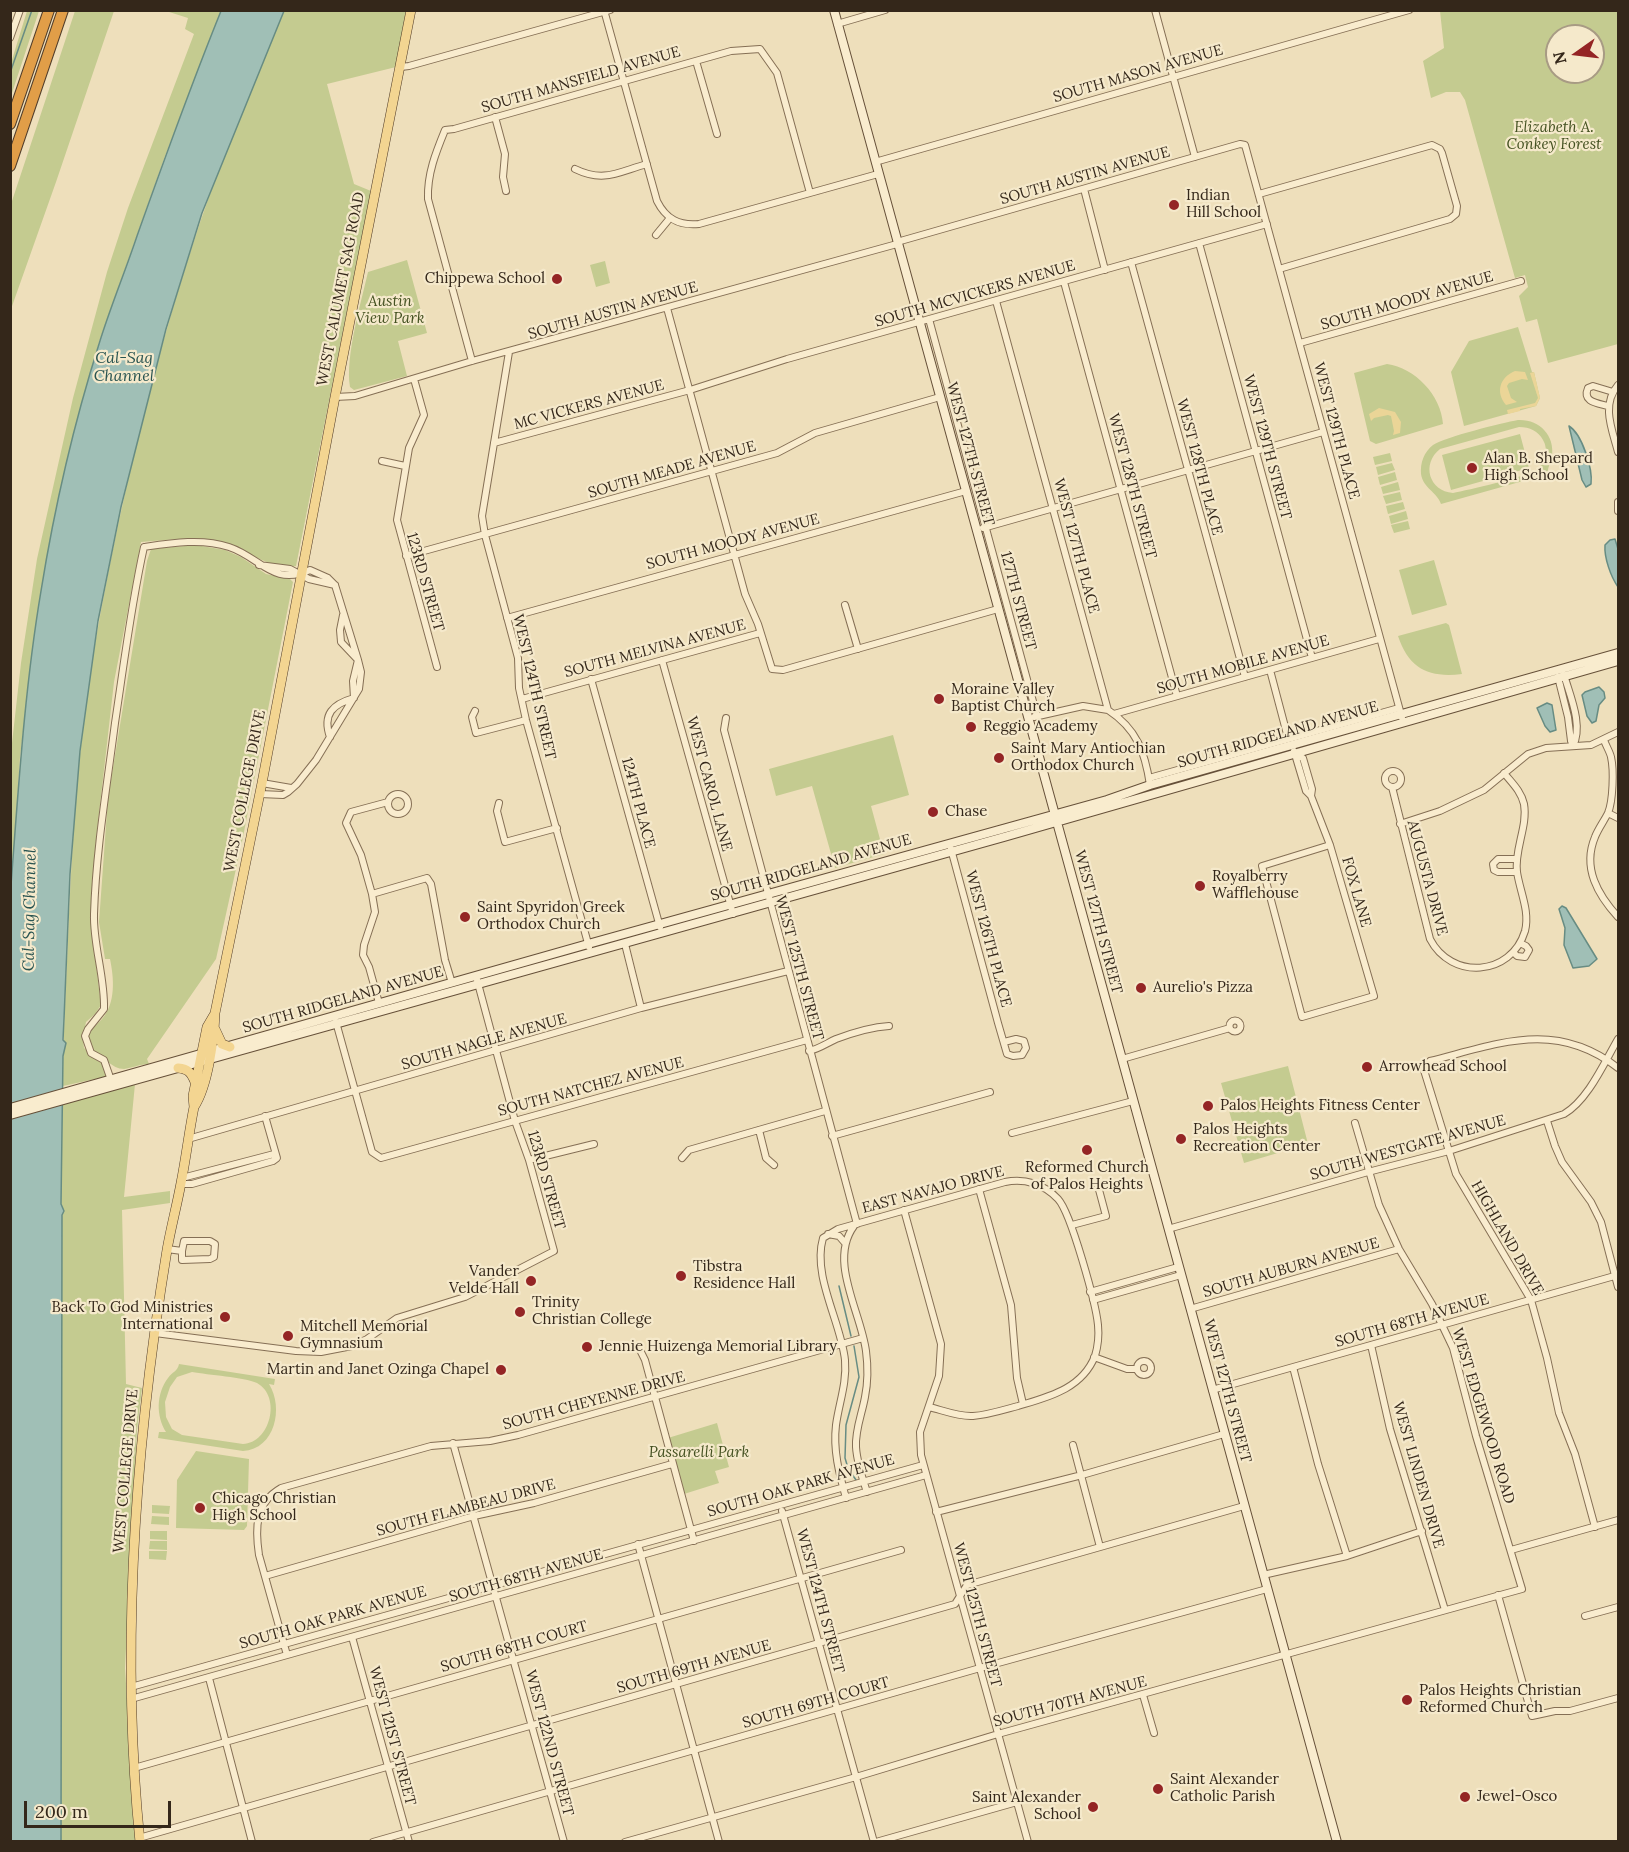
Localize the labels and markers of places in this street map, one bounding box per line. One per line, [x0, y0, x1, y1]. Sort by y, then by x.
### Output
place label: Indian Hill School [1186, 187, 1261, 222]
marker: Indian Hill School [1167, 198, 1181, 212]
place label: Chippewa School [425, 270, 545, 288]
marker: Chippewa School [550, 272, 564, 286]
place label: Alan B. Shepard High School [1484, 450, 1593, 485]
marker: Alan B. Shepard High School [1465, 461, 1479, 475]
place label: Moraine Valley Baptist Church [951, 681, 1056, 716]
marker: Moraine Valley Baptist Church [932, 692, 946, 706]
place label: Reggio Academy [983, 718, 1098, 736]
marker: Reggio Academy [964, 720, 978, 734]
place label: Saint Mary Antiochian Orthodox Church [1011, 740, 1165, 775]
marker: Saint Mary Antiochian Orthodox Church [992, 751, 1006, 765]
place label: Chase [945, 803, 987, 821]
marker: Chase [926, 805, 940, 819]
place label: Royalberry Wafflehouse [1212, 868, 1299, 903]
marker: Royalberry Wafflehouse [1193, 879, 1207, 893]
place label: Saint Spyridon Greek Orthodox Church [477, 899, 625, 934]
marker: Saint Spyridon Greek Orthodox Church [458, 910, 472, 924]
place label: Aurelio's Pizza [1153, 979, 1253, 997]
marker: Aurelio's Pizza [1134, 981, 1148, 995]
place label: Arrowhead School [1379, 1058, 1507, 1076]
marker: Arrowhead School [1360, 1060, 1374, 1074]
place label: Palos Heights Fitness Center [1220, 1097, 1420, 1115]
marker: Palos Heights Fitness Center [1201, 1099, 1215, 1113]
place label: Palos Heights Recreation Center [1193, 1121, 1320, 1156]
marker: Palos Heights Recreation Center [1174, 1132, 1188, 1146]
marker: Reformed Church of Palos Heights [1080, 1143, 1094, 1157]
place label: Reformed Church of Palos Heights [1025, 1159, 1149, 1194]
place label: Tibstra Residence Hall [693, 1258, 795, 1293]
place label: Vander Velde Hall [449, 1263, 519, 1298]
marker: Tibstra Residence Hall [674, 1269, 688, 1283]
marker: Vander Velde Hall [524, 1274, 538, 1288]
place label: Trinity Christian College [532, 1294, 652, 1329]
place label: Back To God Ministries International [51, 1299, 213, 1334]
marker: Trinity Christian College [513, 1305, 527, 1319]
marker: Back To God Ministries International [218, 1310, 232, 1324]
place label: Mitchell Memorial Gymnasium [300, 1318, 428, 1353]
marker: Mitchell Memorial Gymnasium [281, 1329, 295, 1343]
place label: Jennie Huizenga Memorial Library [599, 1338, 837, 1356]
marker: Jennie Huizenga Memorial Library [580, 1340, 594, 1354]
place label: Martin and Janet Ozinga Chapel [267, 1361, 489, 1379]
marker: Martin and Janet Ozinga Chapel [494, 1363, 508, 1377]
place label: Chicago Christian High School [212, 1490, 336, 1525]
marker: Chicago Christian High School [193, 1501, 207, 1515]
place label: Palos Heights Christian Reformed Church [1419, 1682, 1581, 1717]
marker: Palos Heights Christian Reformed Church [1400, 1693, 1414, 1707]
place label: Saint Alexander Catholic Parish [1170, 1771, 1279, 1806]
marker: Saint Alexander Catholic Parish [1151, 1782, 1165, 1796]
place label: Jewel-Osco [1477, 1788, 1557, 1806]
place label: Saint Alexander School [972, 1789, 1081, 1824]
marker: Jewel-Osco [1458, 1790, 1472, 1804]
marker: Saint Alexander School [1086, 1800, 1100, 1814]

